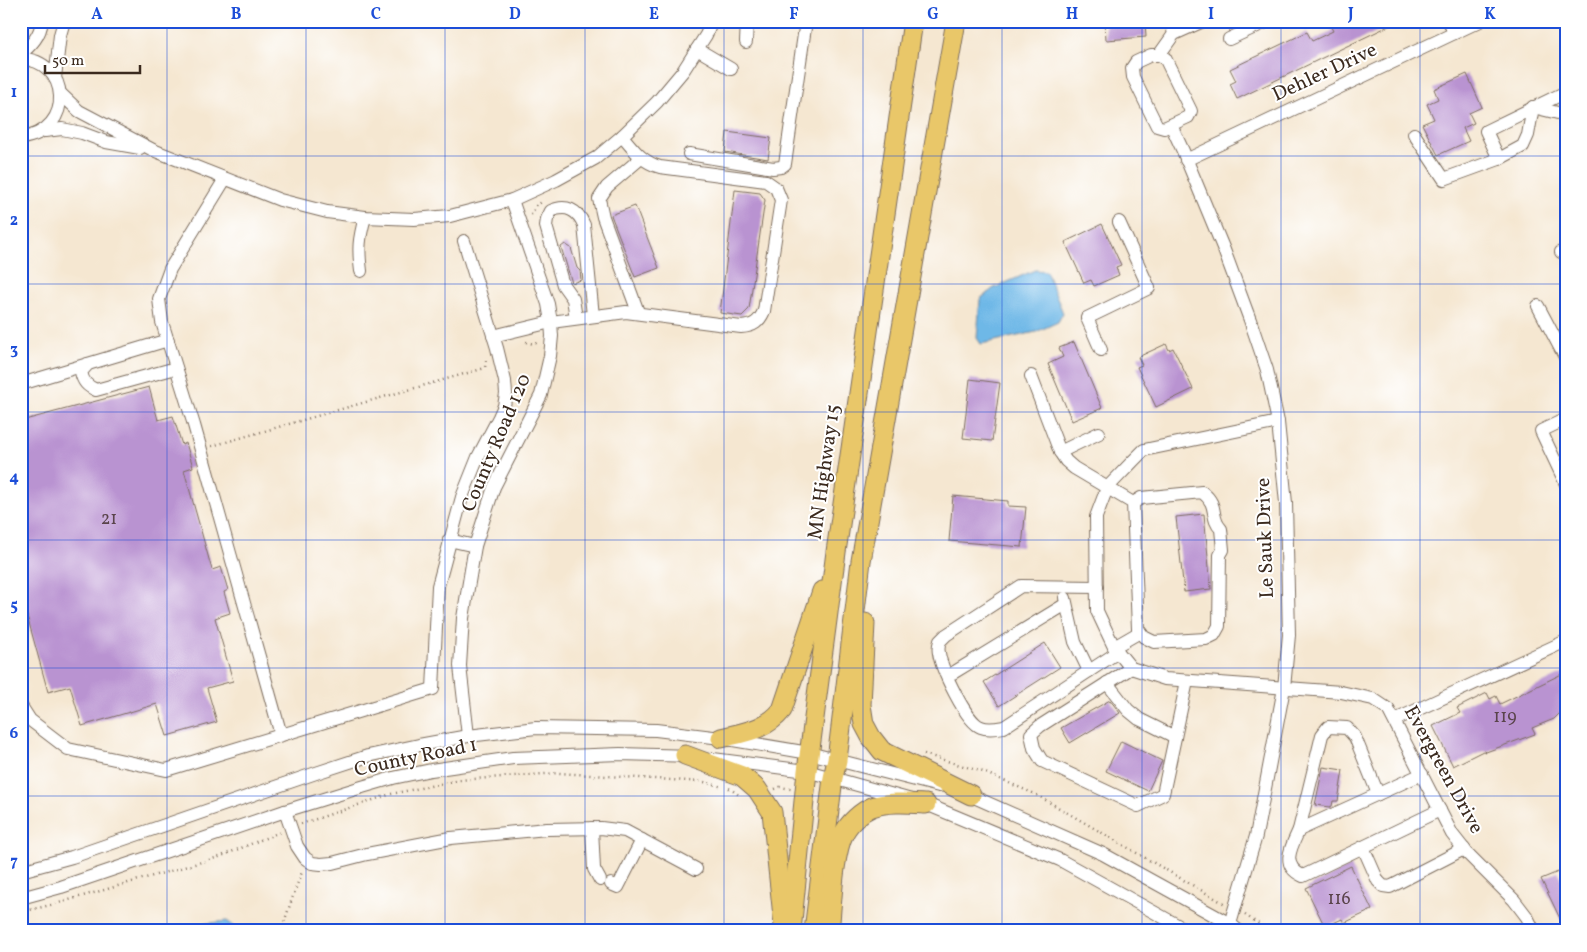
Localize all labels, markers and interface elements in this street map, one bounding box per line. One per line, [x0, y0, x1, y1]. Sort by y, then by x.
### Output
text: A [91, 4, 103, 26]
text: B [231, 4, 242, 26]
text: C [371, 4, 381, 26]
text: D [509, 4, 521, 26]
text: E [649, 4, 659, 26]
text: F [789, 4, 799, 26]
text: G [927, 4, 939, 26]
text: H [1066, 4, 1078, 26]
text: I [1208, 4, 1214, 26]
text: J [1347, 4, 1354, 26]
text: K [1484, 4, 1496, 26]
street label: Dehler Drive [1268, 36, 1382, 110]
scale bar [45, 42, 140, 74]
text: 50 m [52, 51, 84, 72]
text: 1 [11, 82, 17, 104]
text: 2 [10, 210, 18, 232]
text: 3 [10, 339, 18, 361]
street label: County Road 120 [455, 370, 539, 516]
street label: MN Highway 15 [802, 403, 848, 541]
text: 4 [9, 467, 19, 489]
street label: Le Sauk Drive [1250, 477, 1282, 599]
house number: 21 [101, 507, 117, 532]
text: 5 [10, 595, 18, 617]
street label: Evergreen Drive [1396, 701, 1490, 839]
house number: 119 [1493, 705, 1517, 730]
text: 6 [10, 723, 19, 745]
street label: County Road 1 [352, 731, 480, 785]
text: 7 [10, 851, 18, 873]
house number: 116 [1327, 887, 1351, 912]

